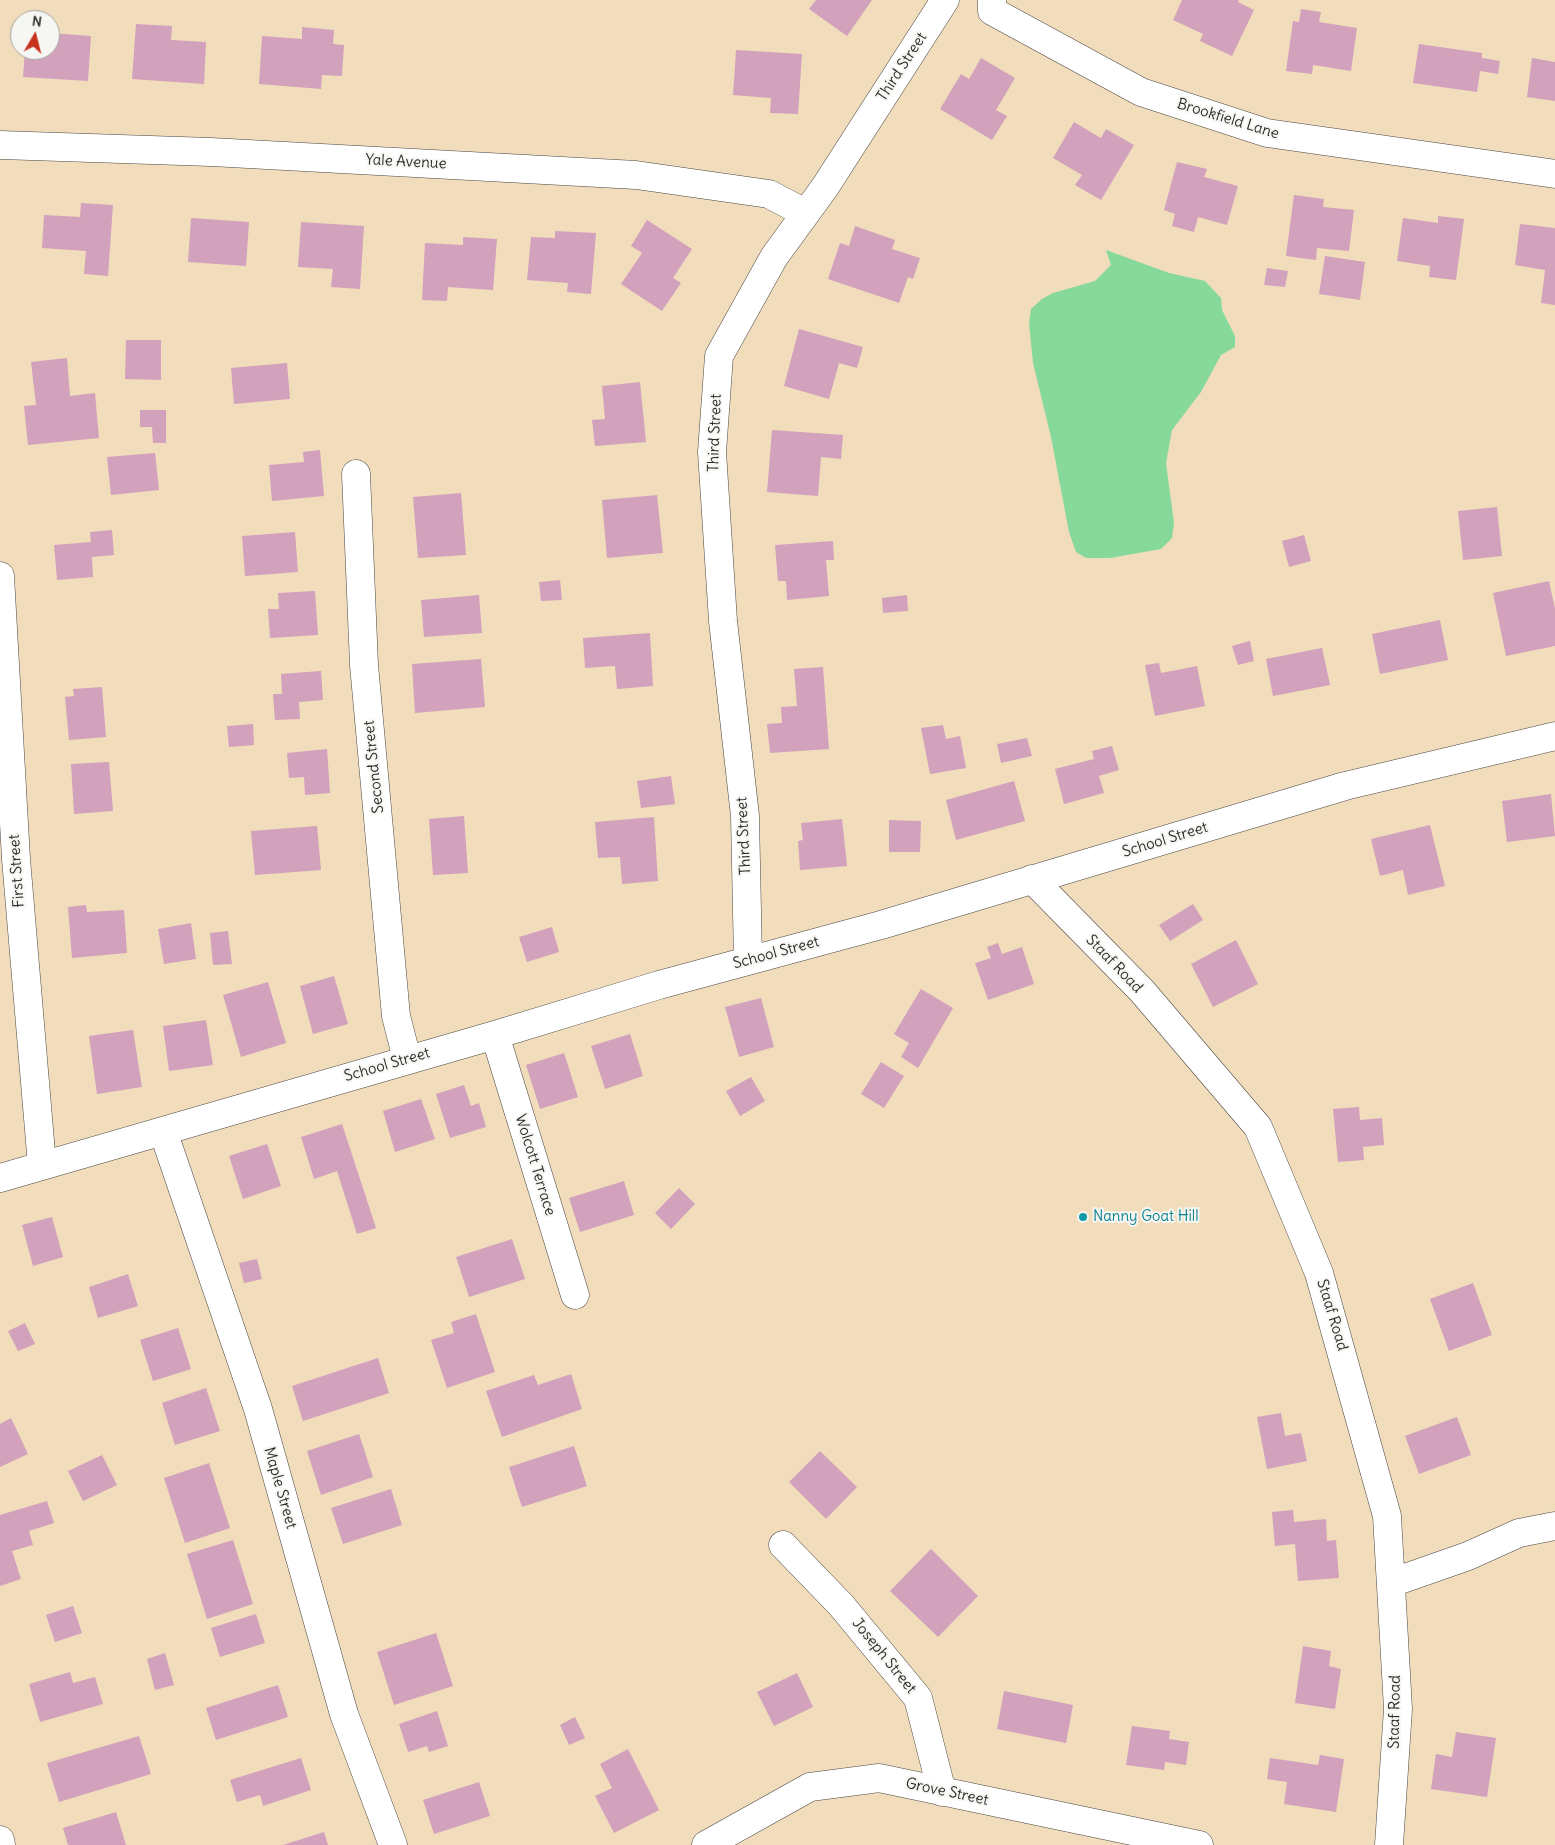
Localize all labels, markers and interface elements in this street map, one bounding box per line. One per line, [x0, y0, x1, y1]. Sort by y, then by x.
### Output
north arrow [10, 10, 60, 60]
text: N [31, 12, 43, 31]
street label: Third Street [873, 29, 931, 105]
street label: Brookfield Lane [1175, 95, 1281, 143]
street label: Yale Avenue [365, 151, 447, 173]
street label: Third Street [705, 394, 725, 472]
street label: Second Street [360, 720, 388, 814]
street label: Third Street [733, 796, 755, 876]
street label: School Street [1120, 818, 1210, 862]
street label: First Street [5, 834, 29, 908]
street label: Staaf Road [1082, 931, 1146, 997]
street label: School Street [731, 933, 821, 973]
street label: School Street [342, 1044, 432, 1086]
street label: Wolcott Terrace [511, 1112, 559, 1218]
place label: Nanny Goat Hill [1093, 1208, 1198, 1226]
marker: Nanny Goat Hill [1077, 1211, 1089, 1223]
street label: Staaf Road [1313, 1277, 1351, 1353]
street label: Maple Street [260, 1445, 300, 1531]
street label: Joseph Street [848, 1615, 920, 1697]
street label: Staaf Road [1385, 1675, 1405, 1749]
street label: Grove Street [904, 1774, 990, 1810]

